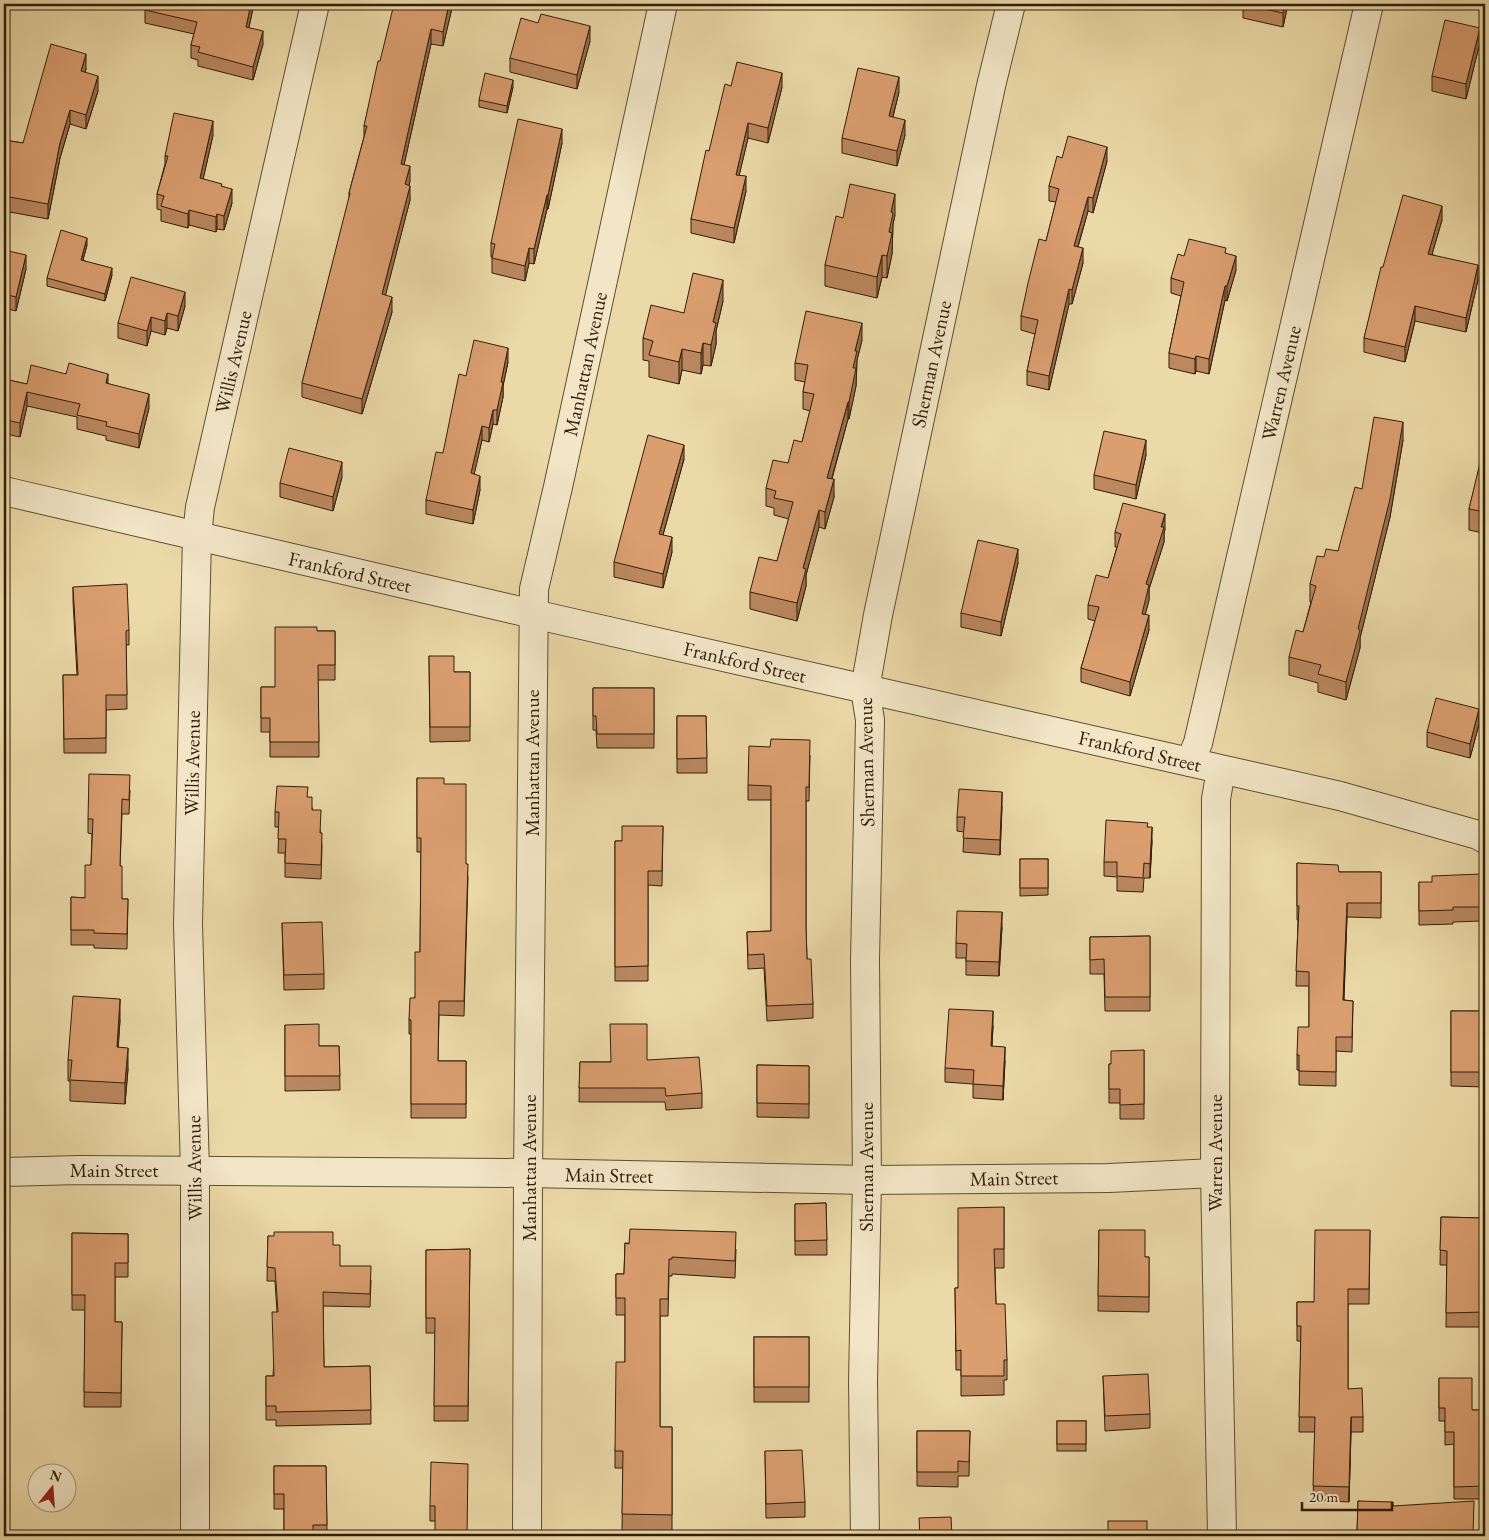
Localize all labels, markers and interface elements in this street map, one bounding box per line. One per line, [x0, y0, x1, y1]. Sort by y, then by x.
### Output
street label: Manhattan Avenue [557, 289, 613, 439]
street label: Sherman Avenue [905, 298, 957, 430]
street label: Willis Avenue [209, 308, 258, 416]
street label: Warren Avenue [1255, 323, 1307, 443]
street label: Frankford Street [286, 545, 415, 599]
street label: Frankford Street [681, 635, 810, 689]
street label: Manhattan Avenue [519, 689, 545, 836]
street label: Sherman Avenue [852, 697, 880, 827]
street label: Willis Avenue [178, 710, 206, 816]
street label: Frankford Street [1076, 724, 1205, 778]
street label: Manhattan Avenue [516, 1094, 542, 1241]
street label: Warren Avenue [1202, 1094, 1228, 1212]
street label: Sherman Avenue [853, 1102, 879, 1232]
street label: Willis Avenue [180, 1115, 208, 1221]
street label: Main Street [70, 1157, 159, 1183]
street label: Main Street [564, 1161, 654, 1189]
street label: Main Street [969, 1164, 1059, 1192]
north arrow [28, 1462, 78, 1512]
text: N [48, 1465, 64, 1486]
scale bar [1302, 1480, 1392, 1512]
text: 20 m [1309, 1487, 1338, 1506]

